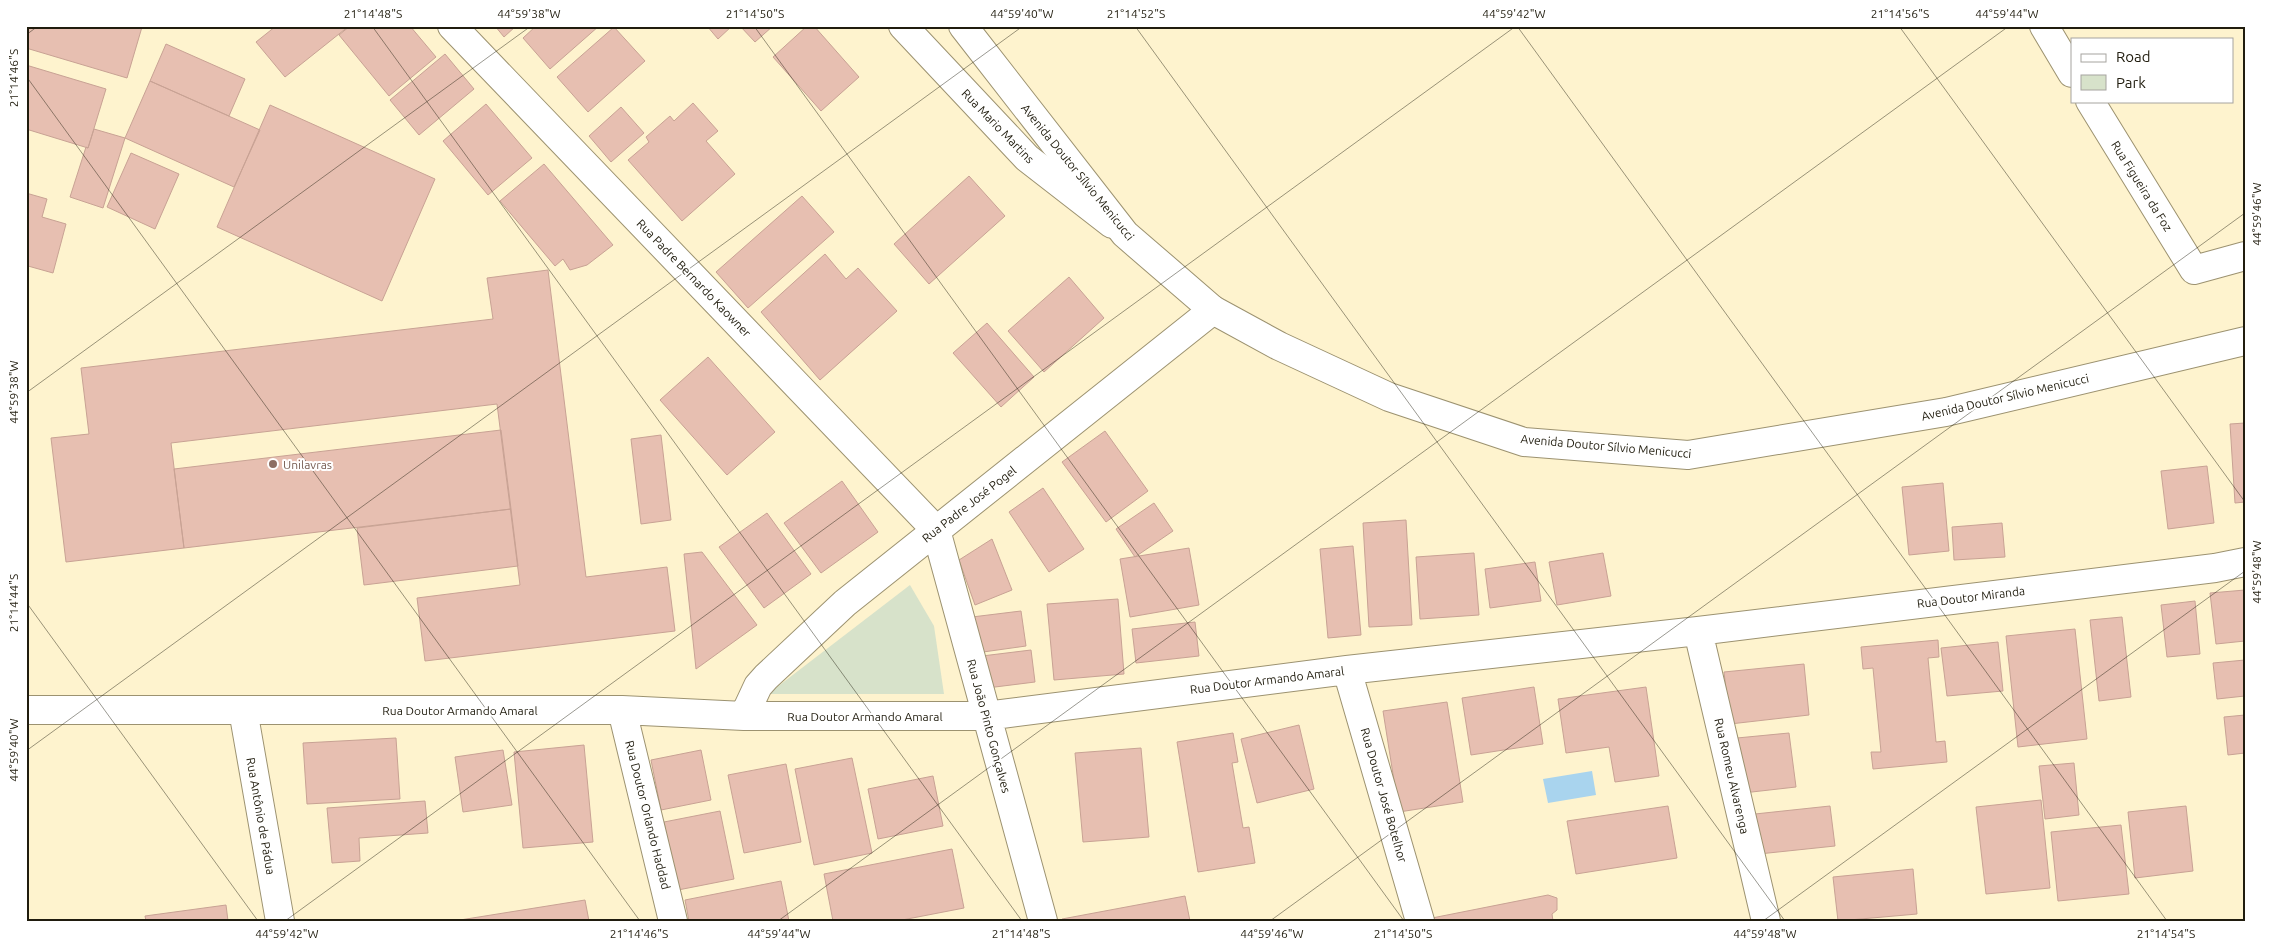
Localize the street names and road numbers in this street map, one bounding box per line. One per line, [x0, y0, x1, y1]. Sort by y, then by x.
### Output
street label: Rua Mario Martins [959, 86, 1037, 166]
street label: Avenida Doutor Sílvio Menicucci [1019, 101, 1137, 243]
street label: Rua Figueira da Foz [2109, 139, 2175, 234]
street label: Rua Padre Bernardo Kaowner [634, 217, 754, 340]
street label: Avenida Doutor Sílvio Menicucci [1920, 371, 2090, 423]
street label: Avenida Doutor Sílvio Menicucci [1520, 432, 1692, 460]
street label: Rua Padre José Pogel [919, 463, 1019, 545]
street label: Rua Doutor Miranda [1916, 584, 2026, 610]
street label: Rua João Pinto Gonçalves [965, 658, 1013, 794]
street label: Rua Doutor Armando Amaral [1189, 664, 1345, 696]
street label: Rua Doutor Armando Amaral [382, 704, 538, 717]
street label: Rua Doutor Armando Amaral [787, 710, 943, 723]
street label: Rua Romeu Alvarenga [1712, 717, 1752, 835]
street label: Rua Doutor José Botelhor [1359, 726, 1410, 864]
street label: Rua Doutor Orlando Haddad [623, 739, 673, 891]
street label: Rua Antônio de Pádua [244, 756, 278, 876]

